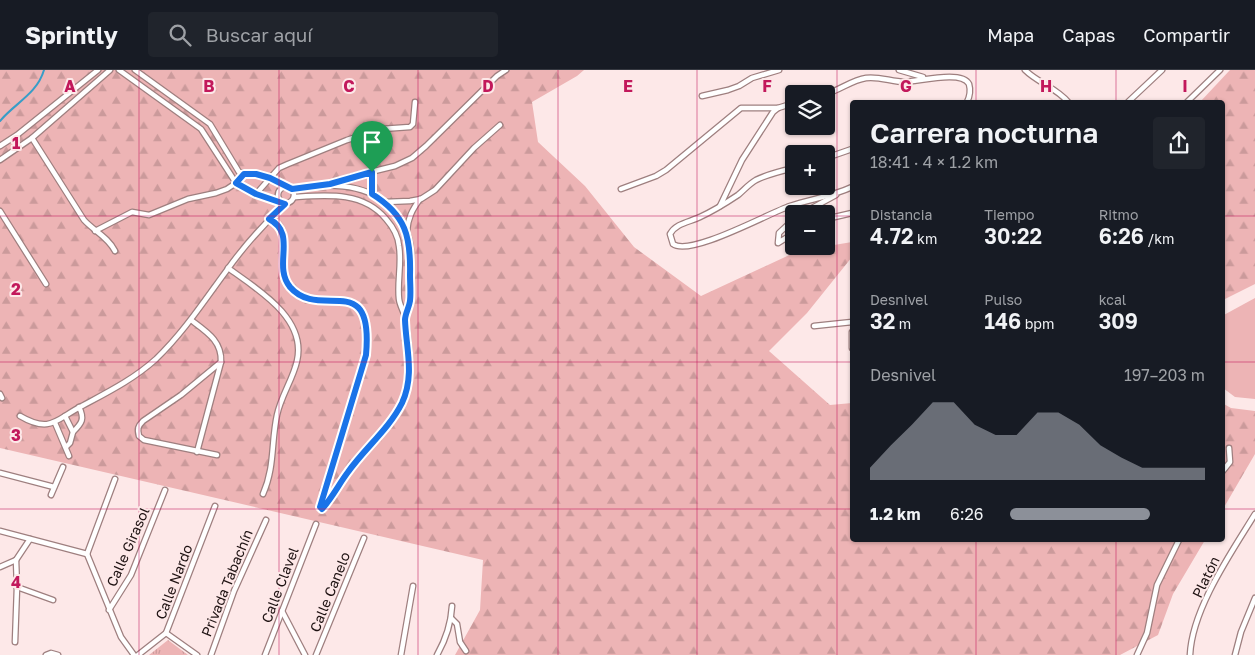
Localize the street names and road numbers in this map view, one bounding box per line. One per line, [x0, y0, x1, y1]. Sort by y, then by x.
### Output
street label: Calle Girasol [102, 504, 153, 589]
street label: Privada Tabachín [197, 527, 256, 639]
street label: Calle Nardo [151, 542, 196, 622]
street label: Calle Clavel [257, 545, 302, 625]
street label: Calle Canelo [306, 549, 353, 634]
street label: Platón [1188, 553, 1223, 600]

